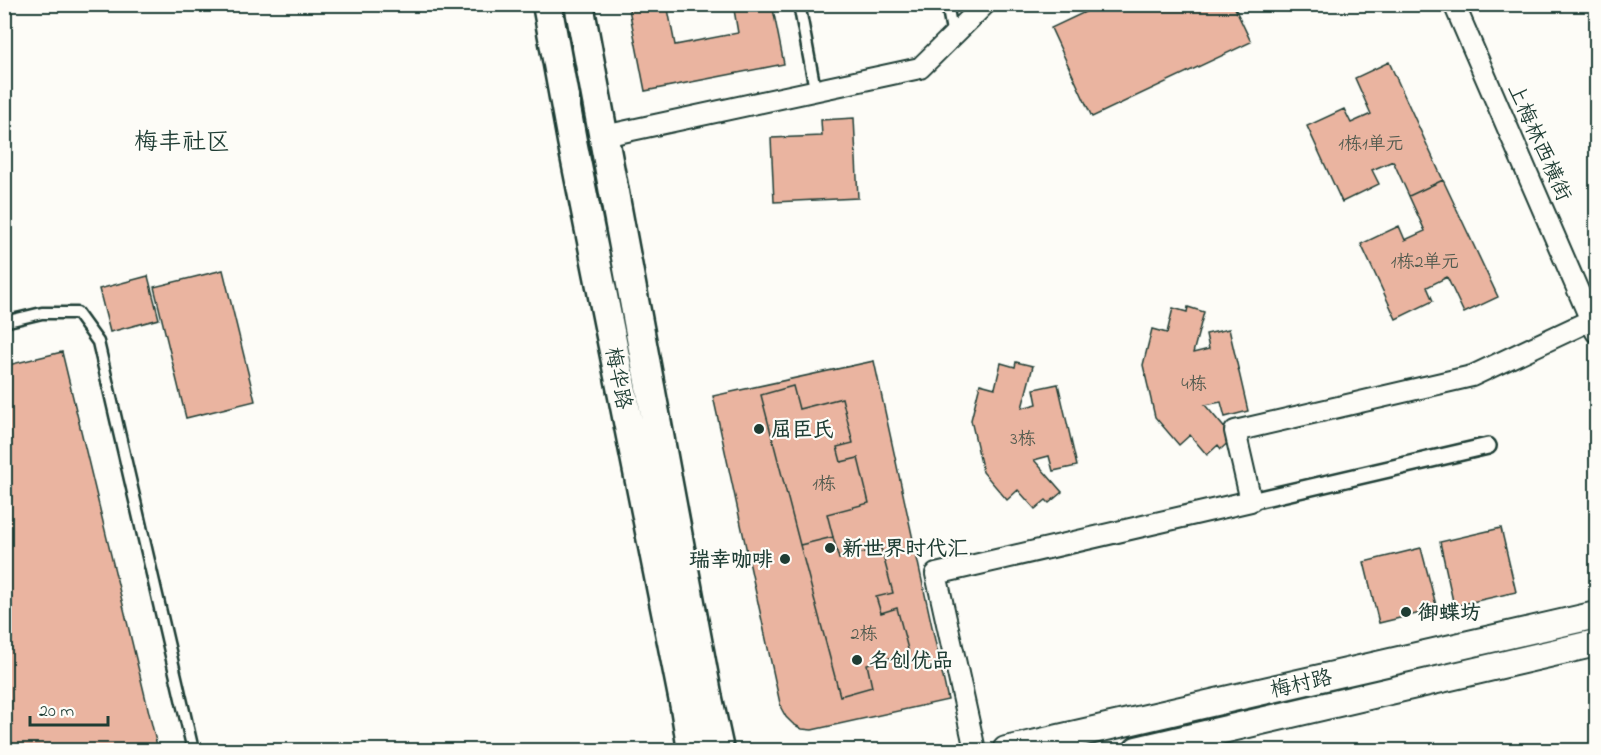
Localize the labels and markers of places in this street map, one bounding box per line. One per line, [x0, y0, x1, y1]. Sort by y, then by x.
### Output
place label: 屈臣氏 [771, 416, 834, 446]
marker: 屈臣氏 [752, 422, 766, 436]
place label: 新世界时代汇 [842, 535, 968, 565]
marker: 新世界时代汇 [823, 541, 837, 555]
place label: 瑞幸咖啡 [689, 546, 773, 576]
marker: 瑞幸咖啡 [778, 552, 792, 566]
place label: 御蝶坊 [1418, 599, 1481, 629]
marker: 御蝶坊 [1399, 605, 1413, 619]
place label: 名创优品 [869, 647, 953, 677]
marker: 名创优品 [850, 653, 864, 667]

